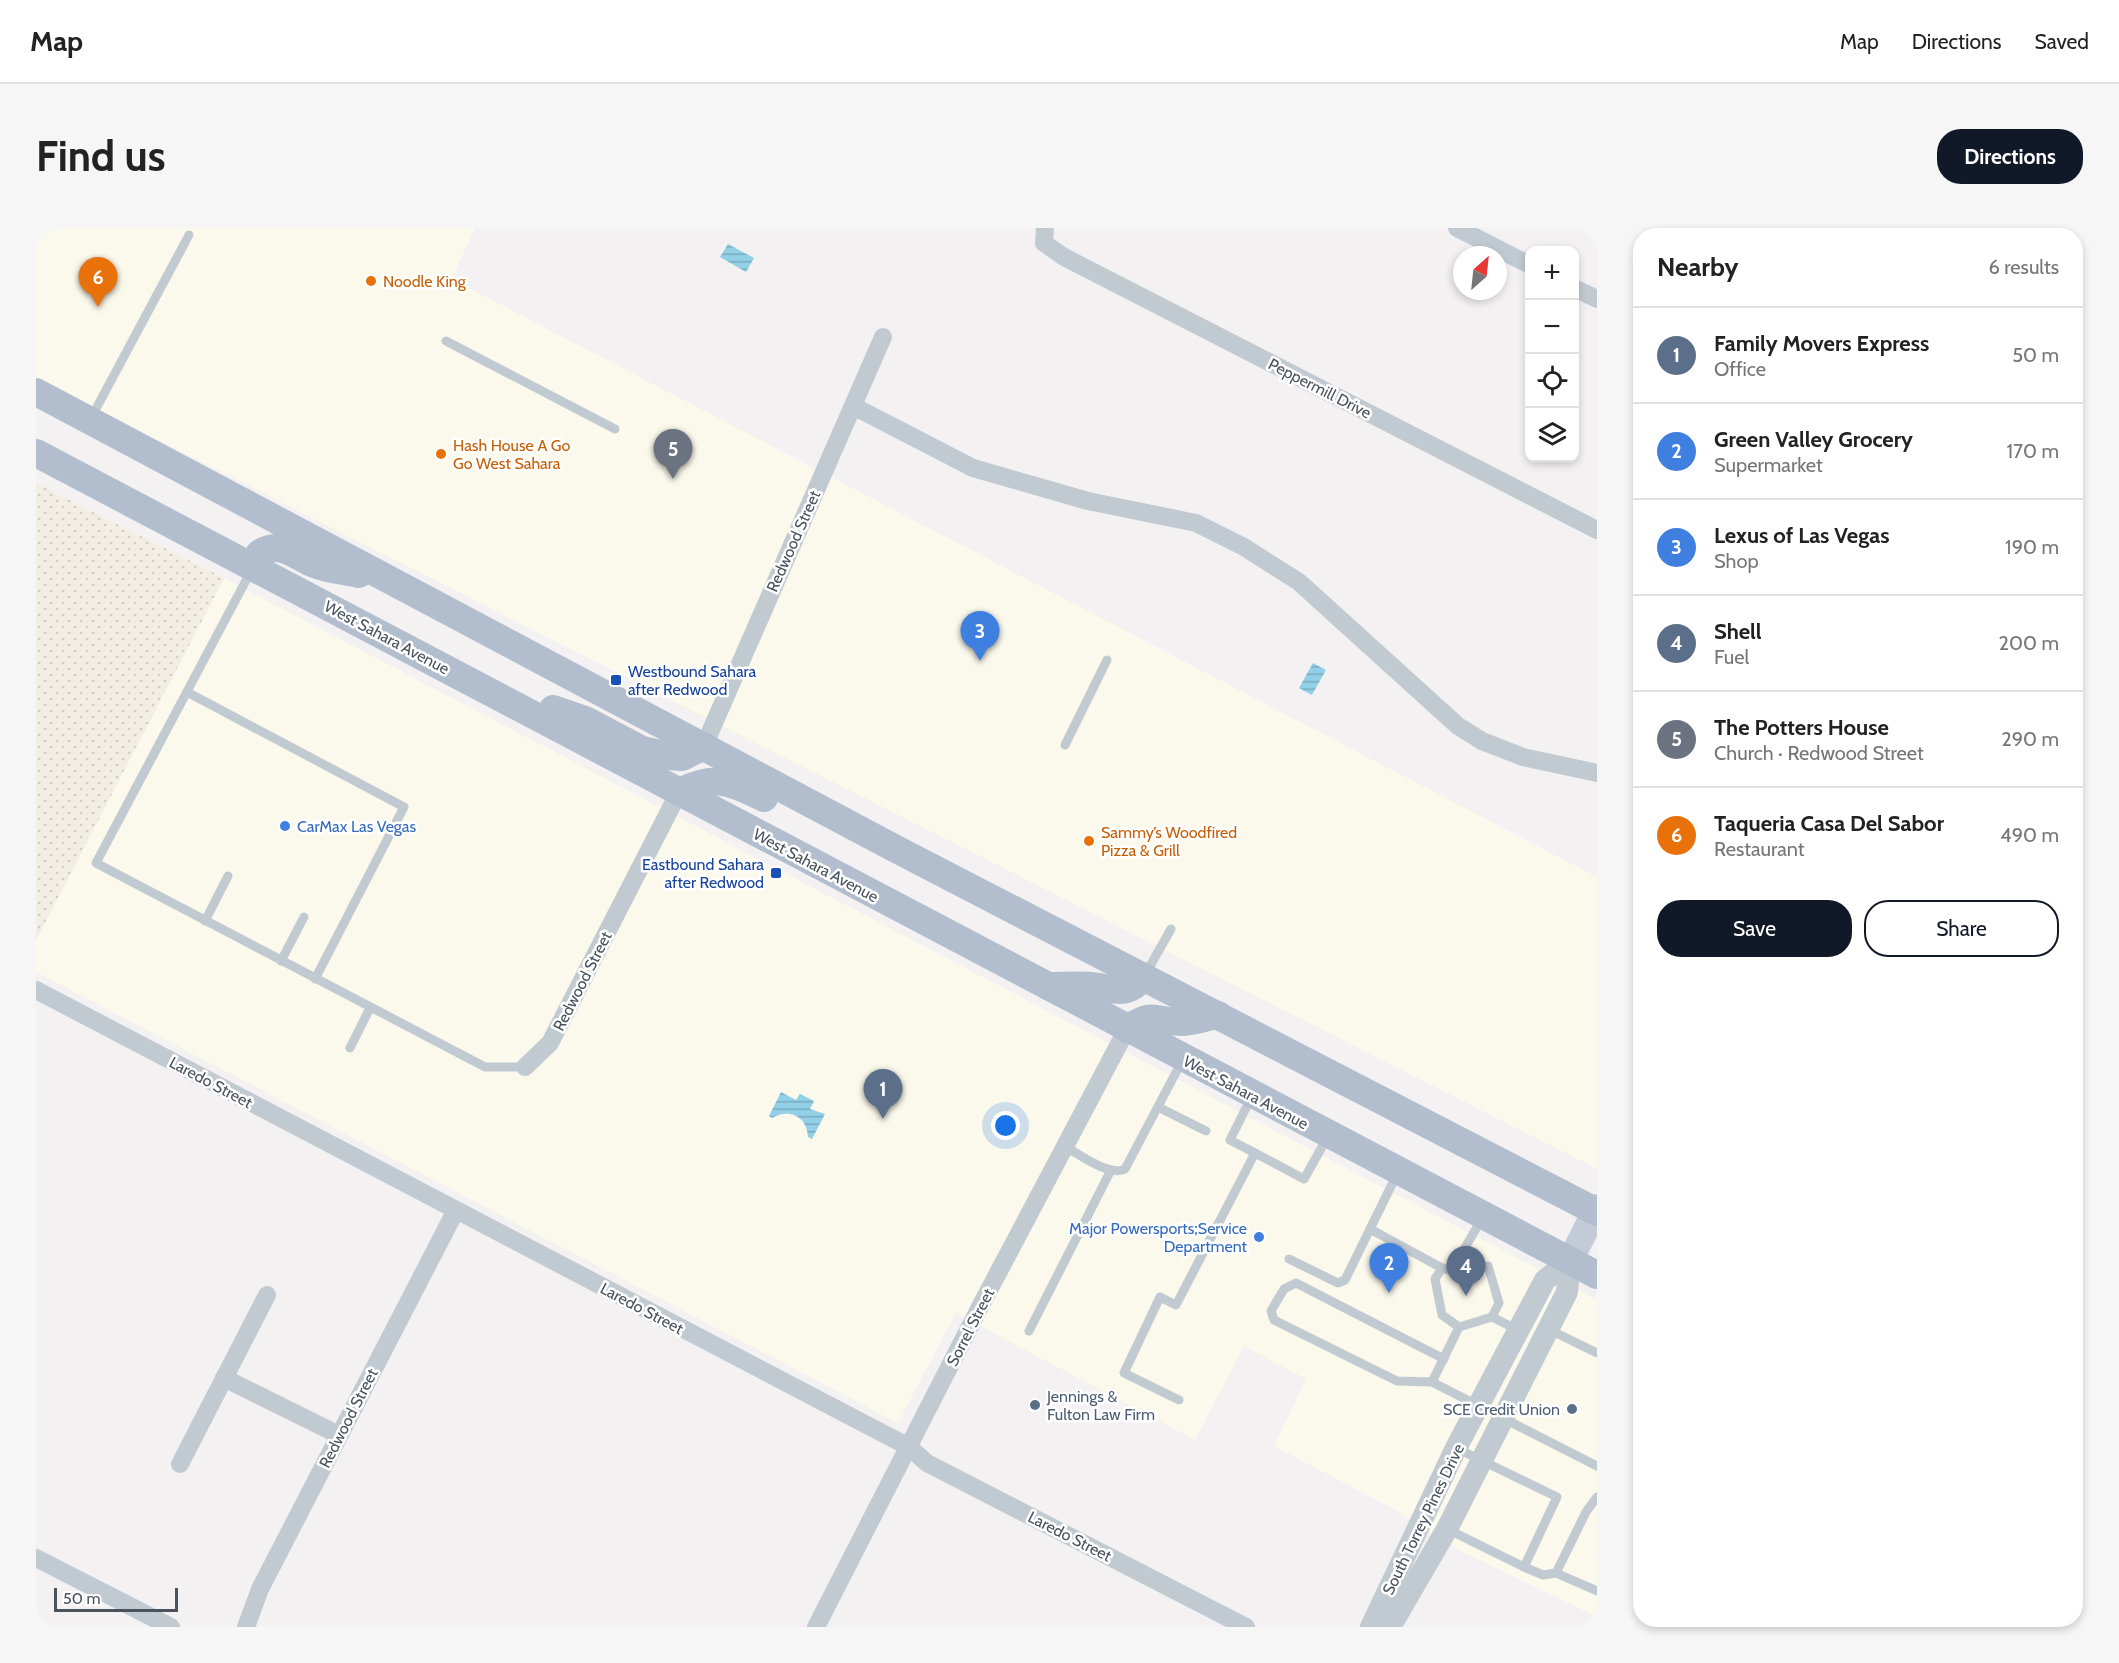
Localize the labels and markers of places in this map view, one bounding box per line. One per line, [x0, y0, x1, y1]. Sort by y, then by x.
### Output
pin: 6 [78, 257, 118, 307]
place label: Noodle King [383, 272, 467, 291]
marker: Noodle King [364, 274, 378, 288]
pin: 5 [654, 430, 692, 479]
place label: Hash House A Go Go West Sahara [453, 436, 571, 473]
marker: Hash House A Go Go West Sahara [434, 447, 448, 461]
pin: 3 [960, 612, 1000, 661]
place label: Westbound Sahara after Redwood [628, 662, 757, 699]
marker: Westbound Sahara after Redwood [609, 673, 623, 687]
place label: CarMax Las Vegas [297, 817, 416, 836]
marker: CarMax Las Vegas [278, 819, 292, 833]
place label: Sammy’s Woodfired Pizza & Grill [1101, 823, 1237, 860]
marker: Sammy’s Woodfired Pizza & Grill [1082, 834, 1096, 848]
place label: Eastbound Sahara after Redwood [642, 855, 764, 892]
marker: Eastbound Sahara after Redwood [769, 866, 783, 880]
pin: 1 [864, 1070, 902, 1119]
place label: Major Powersports;Service Department [1069, 1219, 1248, 1256]
marker: Major Powersports;Service Department [1252, 1230, 1266, 1244]
pin: 2 [1370, 1244, 1408, 1293]
pin: 4 [1446, 1246, 1486, 1296]
place label: Jennings & Fulton Law Firm [1046, 1387, 1155, 1424]
marker: Jennings & Fulton Law Firm [1028, 1398, 1042, 1412]
place label: SCE Credit Union [1443, 1400, 1560, 1419]
marker: SCE Credit Union [1565, 1402, 1579, 1416]

